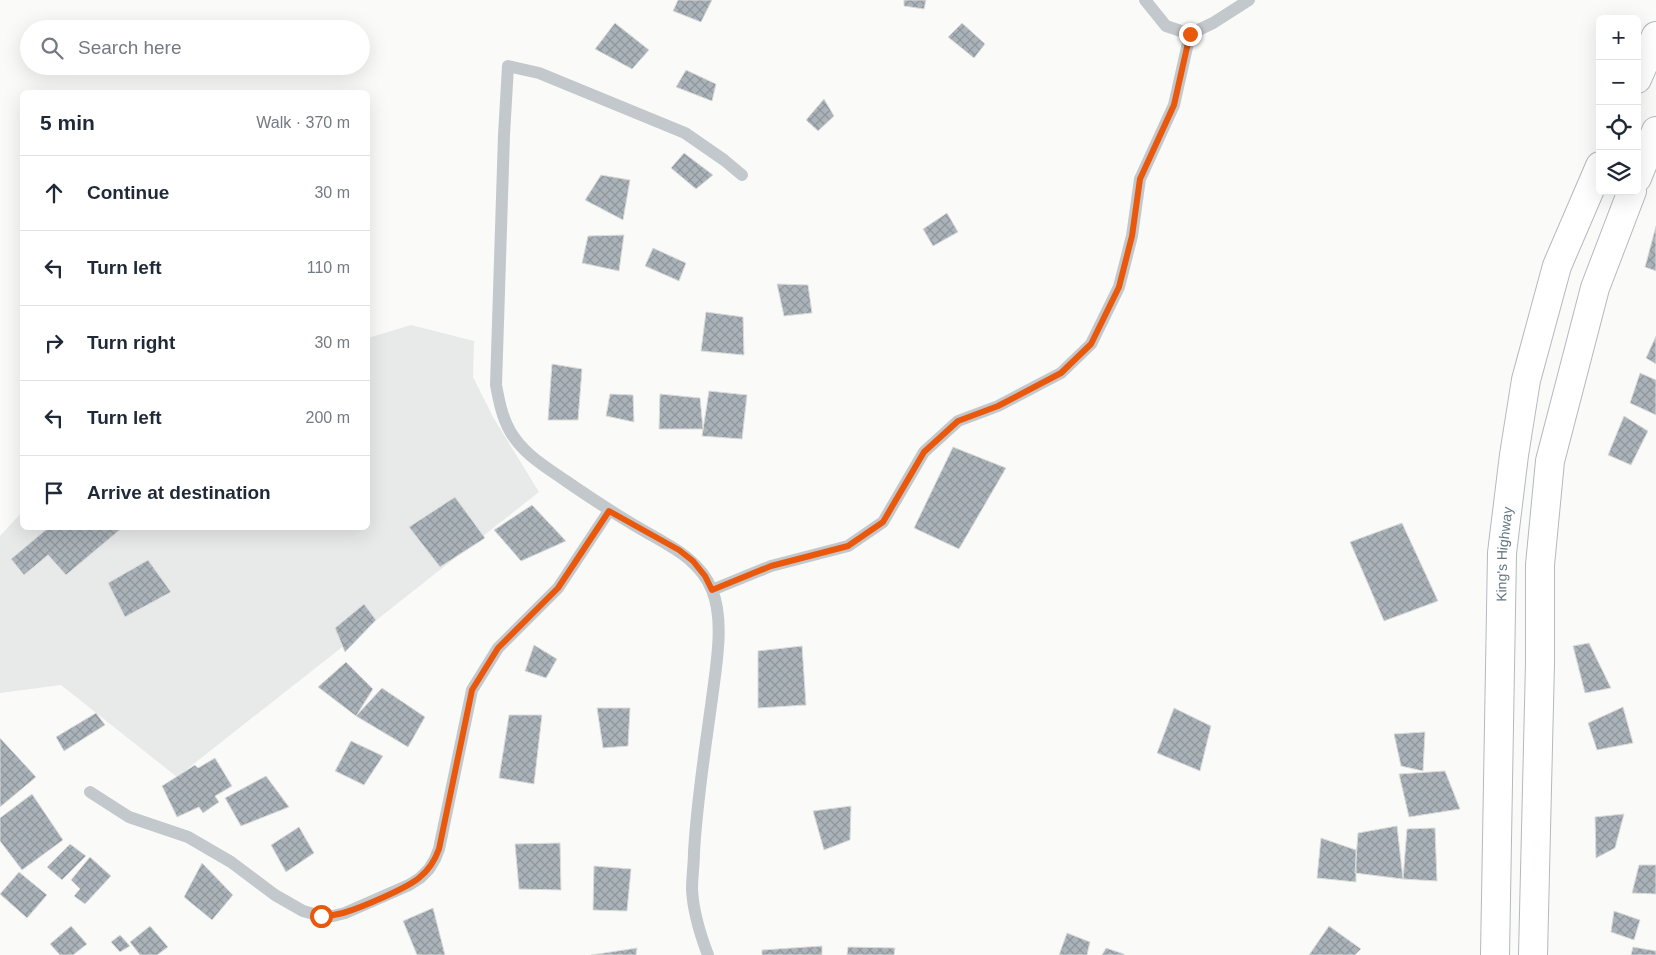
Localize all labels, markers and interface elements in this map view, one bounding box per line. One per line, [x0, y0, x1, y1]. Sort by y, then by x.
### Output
map controls [1596, 15, 1641, 195]
button: + [1596, 15, 1641, 60]
search box [20, 20, 370, 75]
route end [1179, 23, 1202, 46]
icon: search [38, 34, 66, 62]
text: Search here [78, 37, 182, 58]
button: − [1596, 60, 1641, 105]
button: locate [1596, 105, 1641, 150]
text: 5 min [40, 111, 95, 134]
text: Walk · 370 m [256, 114, 350, 131]
button: layers [1596, 150, 1641, 195]
icon: ahead [40, 179, 68, 207]
text: Continue [87, 182, 169, 203]
text: 30 m [314, 184, 350, 201]
icon: left [40, 254, 68, 282]
text: Turn left [87, 257, 162, 278]
text: 110 m [307, 259, 350, 276]
icon: right [40, 329, 68, 357]
text: Turn right [87, 332, 175, 353]
text: 30 m [314, 334, 350, 351]
icon: left [40, 404, 68, 432]
text: Turn left [87, 407, 162, 428]
text: 200 m [306, 409, 350, 426]
icon: arrive [40, 479, 68, 507]
text: Arrive at destination [87, 482, 271, 503]
street label: King's Highway [1493, 506, 1516, 602]
route start [310, 905, 333, 928]

